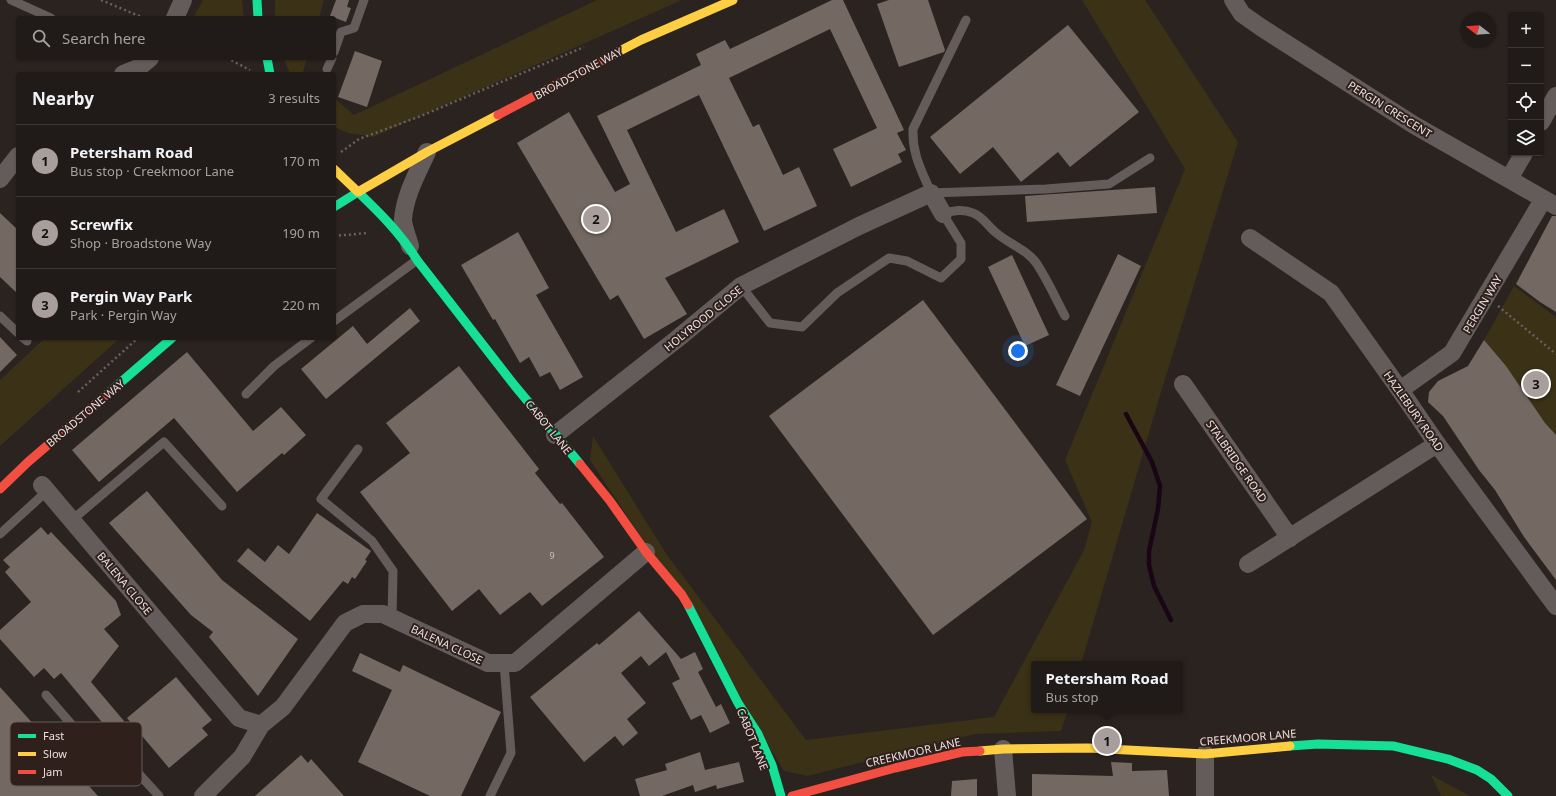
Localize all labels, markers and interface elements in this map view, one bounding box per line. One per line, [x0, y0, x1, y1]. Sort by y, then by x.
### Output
north arrow [1460, 12, 1496, 48]
map controls [1508, 12, 1544, 156]
button: + [1508, 12, 1544, 48]
search box [16, 16, 336, 60]
icon: search [30, 27, 52, 49]
text: Search here [62, 28, 145, 48]
street label: BROADSTONE WAY [531, 43, 625, 103]
button: − [1508, 48, 1544, 84]
street label: PERGIN CRESCENT [1345, 77, 1435, 141]
button: locate [1508, 84, 1544, 120]
text: Nearby [32, 87, 94, 110]
text: 3 results [268, 89, 320, 107]
button: layers [1508, 120, 1544, 156]
text: Petersham Road [70, 142, 193, 162]
text: 1 [41, 152, 49, 170]
text: 170 m [282, 152, 320, 170]
text: Bus stop · Creekmoor Lane [70, 162, 234, 180]
pin: 2 [583, 204, 609, 234]
text: Screwfix [70, 214, 133, 234]
text: 2 [41, 224, 49, 242]
text: 190 m [282, 224, 320, 242]
text: Shop · Broadstone Way [70, 234, 211, 252]
street label: PERGIN WAY [1459, 272, 1506, 336]
street label: HOLYROOD CLOSE [661, 282, 745, 354]
text: Pergin Way Park [70, 286, 192, 306]
text: 3 [41, 296, 49, 314]
text: 220 m [282, 296, 320, 314]
text: Park · Pergin Way [70, 306, 177, 324]
your location [1008, 341, 1028, 361]
street label: HAZLEBURY ROAD [1381, 368, 1447, 454]
pin: 3 [1523, 369, 1549, 399]
street label: BROADSTONE WAY [43, 375, 128, 450]
street label: CABOT LANE [523, 397, 575, 457]
street label: STALBRIDGE ROAD [1203, 417, 1271, 505]
street label: BALENA CLOSE [94, 548, 156, 618]
house number: 9 [549, 549, 555, 562]
street label: BALENA CLOSE [409, 621, 485, 667]
popup [1031, 661, 1183, 713]
text: Petersham Road [1046, 668, 1168, 688]
text: Bus stop [1046, 688, 1098, 706]
street label: CABOT LANE [734, 706, 772, 772]
legend [10, 722, 142, 786]
street label: CREEKMOOR LANE [1199, 725, 1297, 749]
pin: 1 [1094, 726, 1120, 756]
text: Fast [43, 728, 64, 743]
street label: CREEKMOOR LANE [864, 734, 962, 770]
text: Slow [43, 746, 67, 761]
text: Jam [42, 764, 62, 779]

